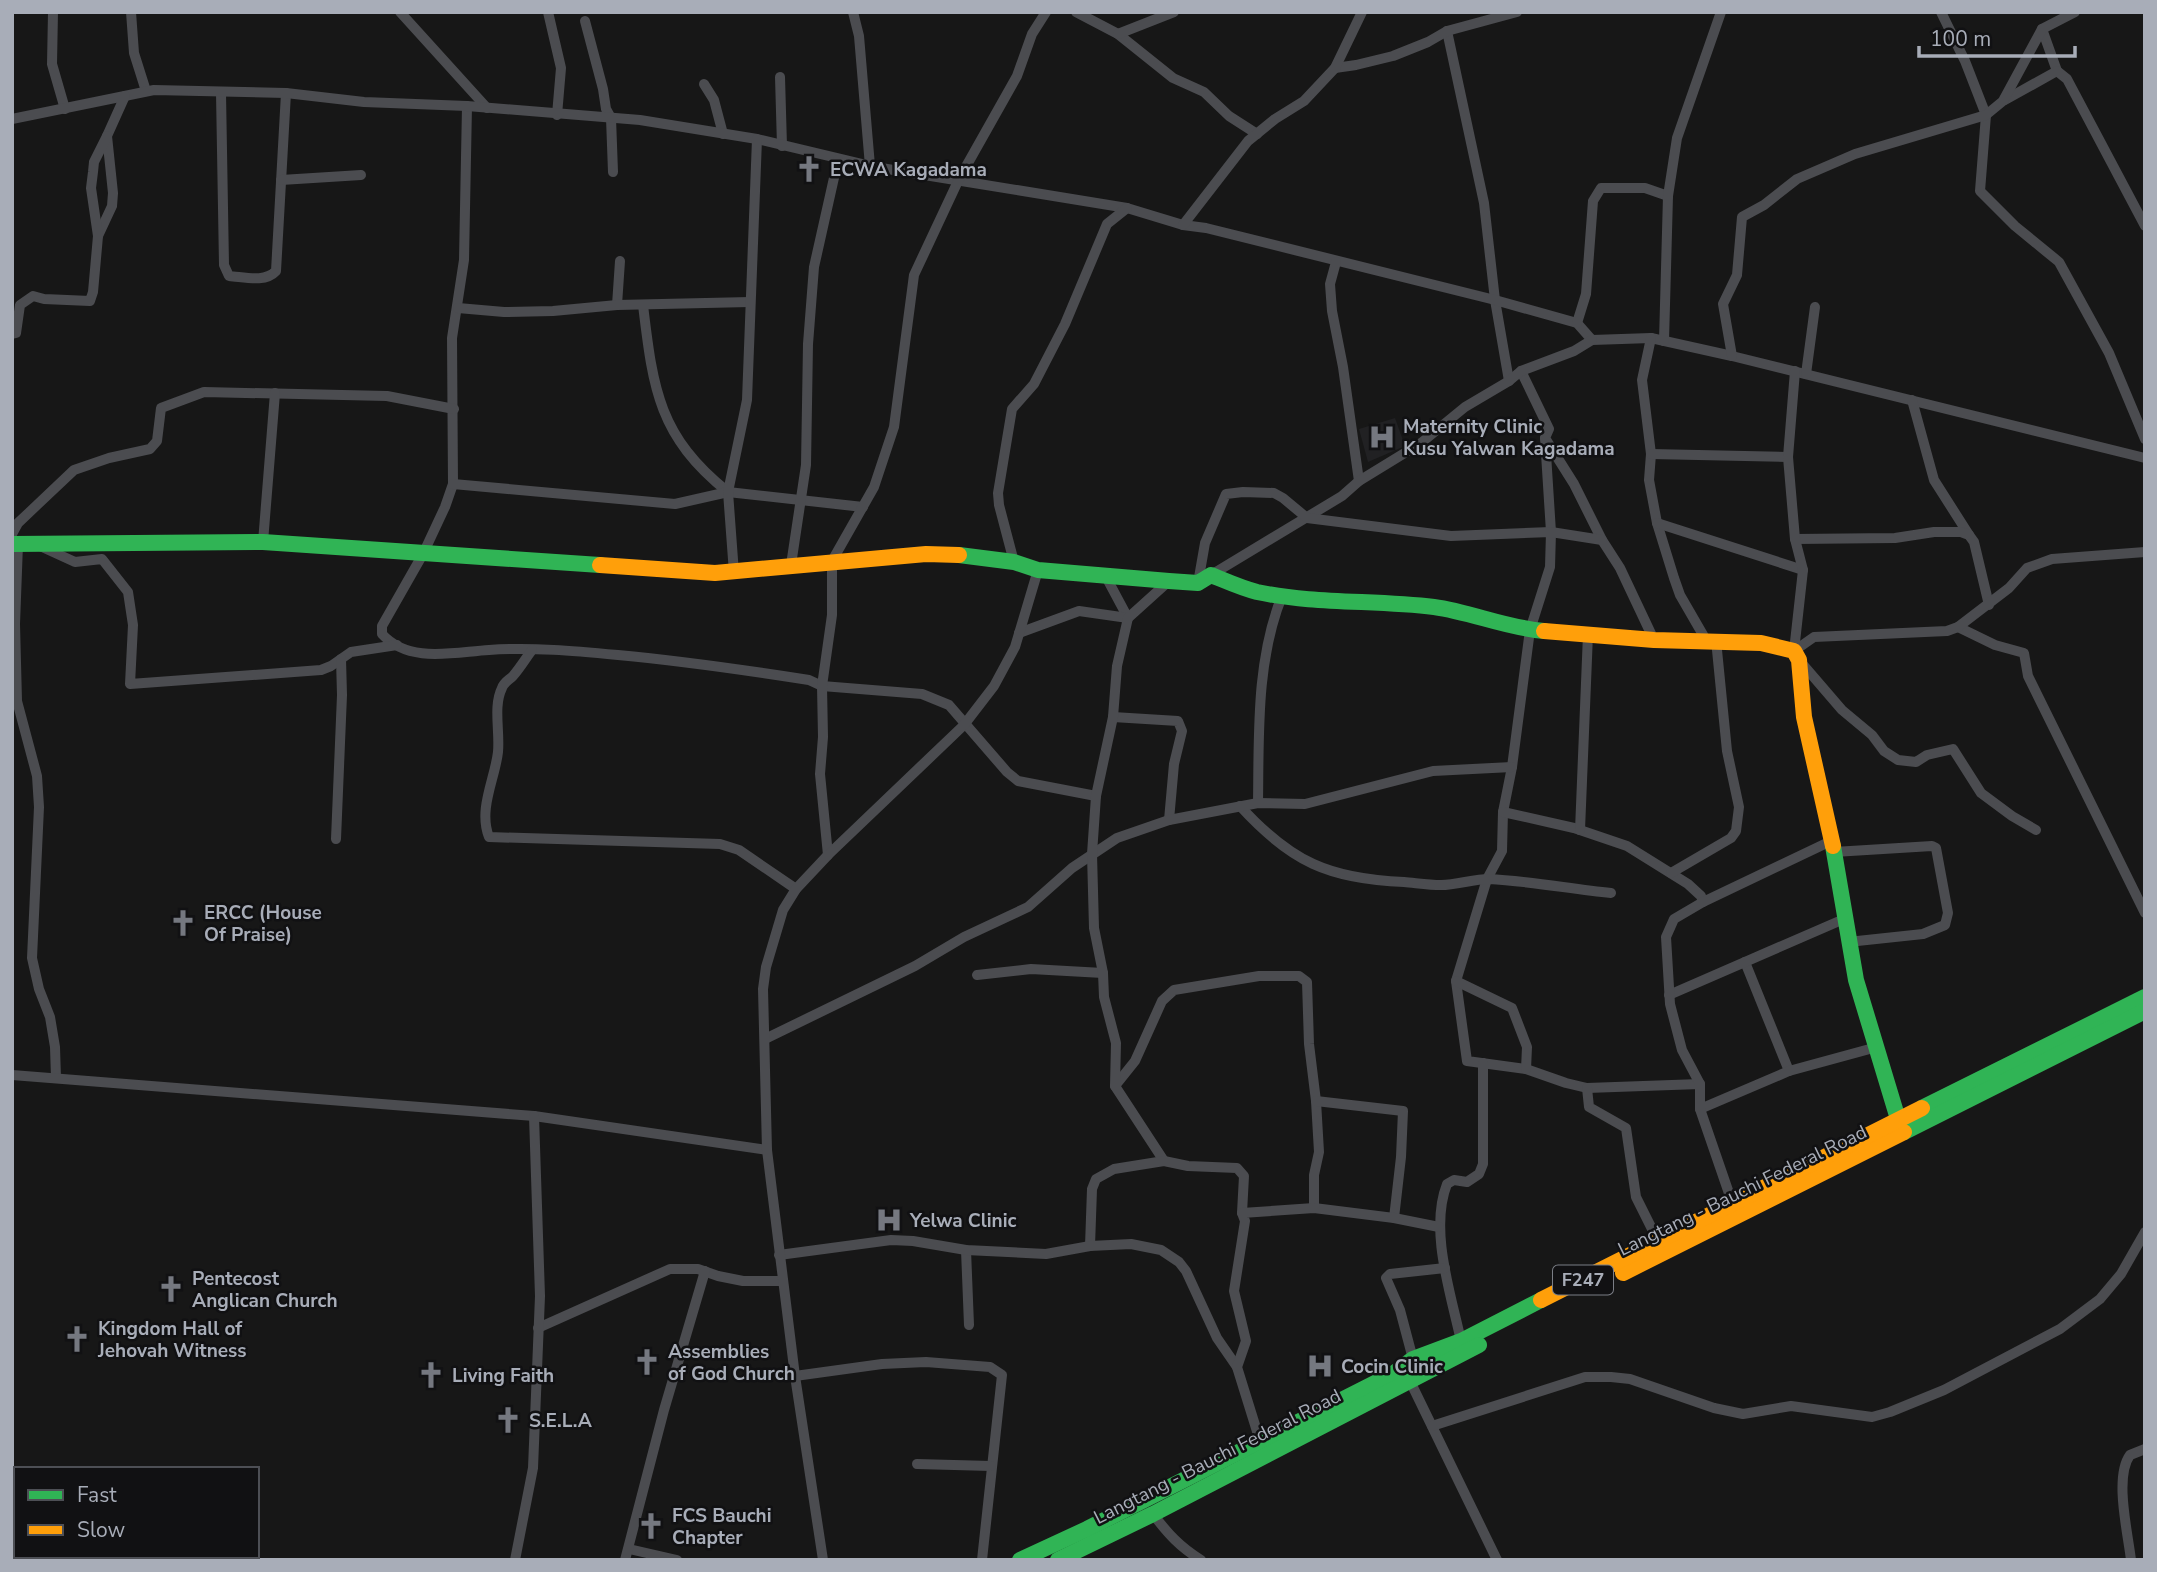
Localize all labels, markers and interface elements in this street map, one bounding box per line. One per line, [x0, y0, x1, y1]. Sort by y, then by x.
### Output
scale bar [1919, 14, 2075, 58]
text: 100 m [1930, 25, 1991, 53]
church icon: ECWA Kagadama [794, 154, 824, 184]
place label: ECWA Kagadama [830, 157, 987, 183]
place label: Maternity Clinic Kusu Yalwan Kagadama [1403, 414, 1615, 462]
hospital icon: Maternity Clinic Kusu Yalwan Kagadama [1367, 422, 1397, 452]
place label: ERCC (House Of Praise) [204, 900, 322, 948]
church icon: ERCC (House Of Praise) [168, 908, 198, 938]
street label: Langtang - Bauchi Federal Road [1614, 1119, 1871, 1263]
hospital icon: Yelwa Clinic [874, 1205, 904, 1235]
place label: Yelwa Clinic [909, 1208, 1017, 1234]
place label: Pentecost Anglican Church [192, 1266, 338, 1314]
road number: F247 [1553, 1266, 1613, 1294]
church icon: Pentecost Anglican Church [156, 1274, 186, 1304]
place label: Kingdom Hall of Jehovah Witness [97, 1316, 247, 1364]
church icon: Kingdom Hall of Jehovah Witness [62, 1324, 92, 1354]
place label: Assemblies of God Church [668, 1339, 795, 1387]
church icon: Assemblies of God Church [632, 1347, 662, 1377]
hospital icon: Cocin Clinic [1305, 1351, 1335, 1381]
place label: Cocin Clinic [1341, 1354, 1443, 1380]
church icon: Living Faith [416, 1360, 446, 1390]
place label: Living Faith [452, 1363, 554, 1389]
street label: Langtang - Bauchi Federal Road [1089, 1383, 1345, 1531]
church icon: S.E.L.A [493, 1405, 523, 1435]
place label: S.E.L.A [529, 1408, 593, 1434]
legend [14, 1467, 259, 1558]
text: Fast [77, 1481, 117, 1509]
place label: FCS Bauchi Chapter [672, 1503, 772, 1551]
church icon: FCS Bauchi Chapter [636, 1511, 666, 1541]
text: Slow [77, 1516, 126, 1544]

